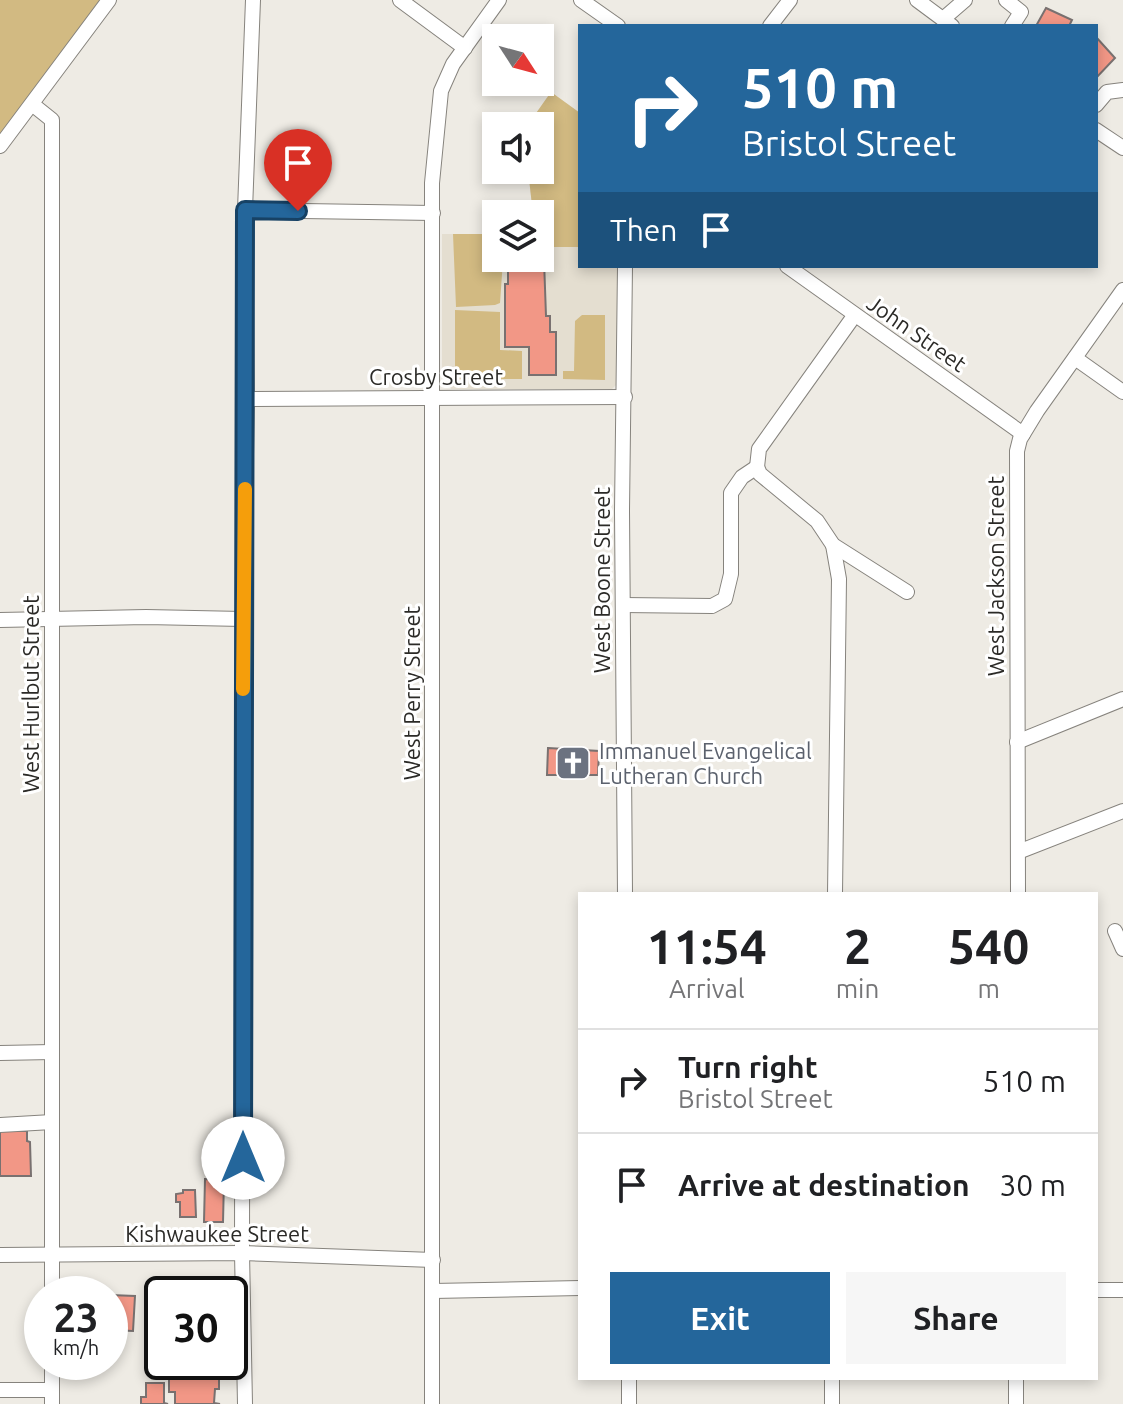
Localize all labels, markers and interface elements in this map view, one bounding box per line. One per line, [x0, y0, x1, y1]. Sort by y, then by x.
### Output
north arrow [482, 24, 554, 96]
map controls [482, 24, 554, 272]
icon: right [610, 56, 714, 160]
text: 510 m [742, 56, 898, 119]
button: sound [482, 112, 554, 184]
text: Bristol Street [742, 122, 956, 163]
pin [264, 129, 332, 211]
icon: arrive [276, 141, 320, 185]
button: layers [482, 200, 554, 272]
icon: arrive [694, 208, 738, 252]
text: Then [610, 213, 678, 247]
street label: John Street [863, 290, 972, 377]
street label: Crosby Street [369, 364, 503, 389]
street label: West Jackson Street [983, 475, 1008, 676]
street label: West Boone Street [589, 487, 614, 673]
street label: West Hurlbut Street [18, 595, 43, 793]
street label: West Perry Street [399, 605, 424, 780]
place label: Immanuel Evangelical Lutheran Church [599, 738, 812, 788]
church icon: Immanuel Evangelical Lutheran Church [554, 744, 592, 782]
text: 11:54 [647, 919, 767, 973]
text: 2 [844, 919, 871, 973]
text: 540 [948, 919, 1029, 973]
text: Arrival [669, 974, 745, 1003]
text: min [836, 974, 879, 1003]
text: m [977, 974, 1000, 1003]
text: Turn right [678, 1050, 818, 1084]
icon: right [610, 1059, 654, 1103]
text: 510 m [982, 1064, 1066, 1098]
text: Bristol Street [678, 1084, 833, 1113]
position arrow [201, 1116, 285, 1200]
icon: arrive [610, 1163, 654, 1207]
text: Arrive at destination [678, 1168, 970, 1202]
text: 30 m [999, 1168, 1066, 1202]
street label: Kishwaukee Street [125, 1221, 309, 1246]
button: Exit [610, 1272, 830, 1364]
button: Share [846, 1272, 1066, 1364]
speed limit sign: 30 [144, 1276, 248, 1380]
text: 23 [53, 1295, 99, 1340]
text: km/h [53, 1336, 99, 1359]

